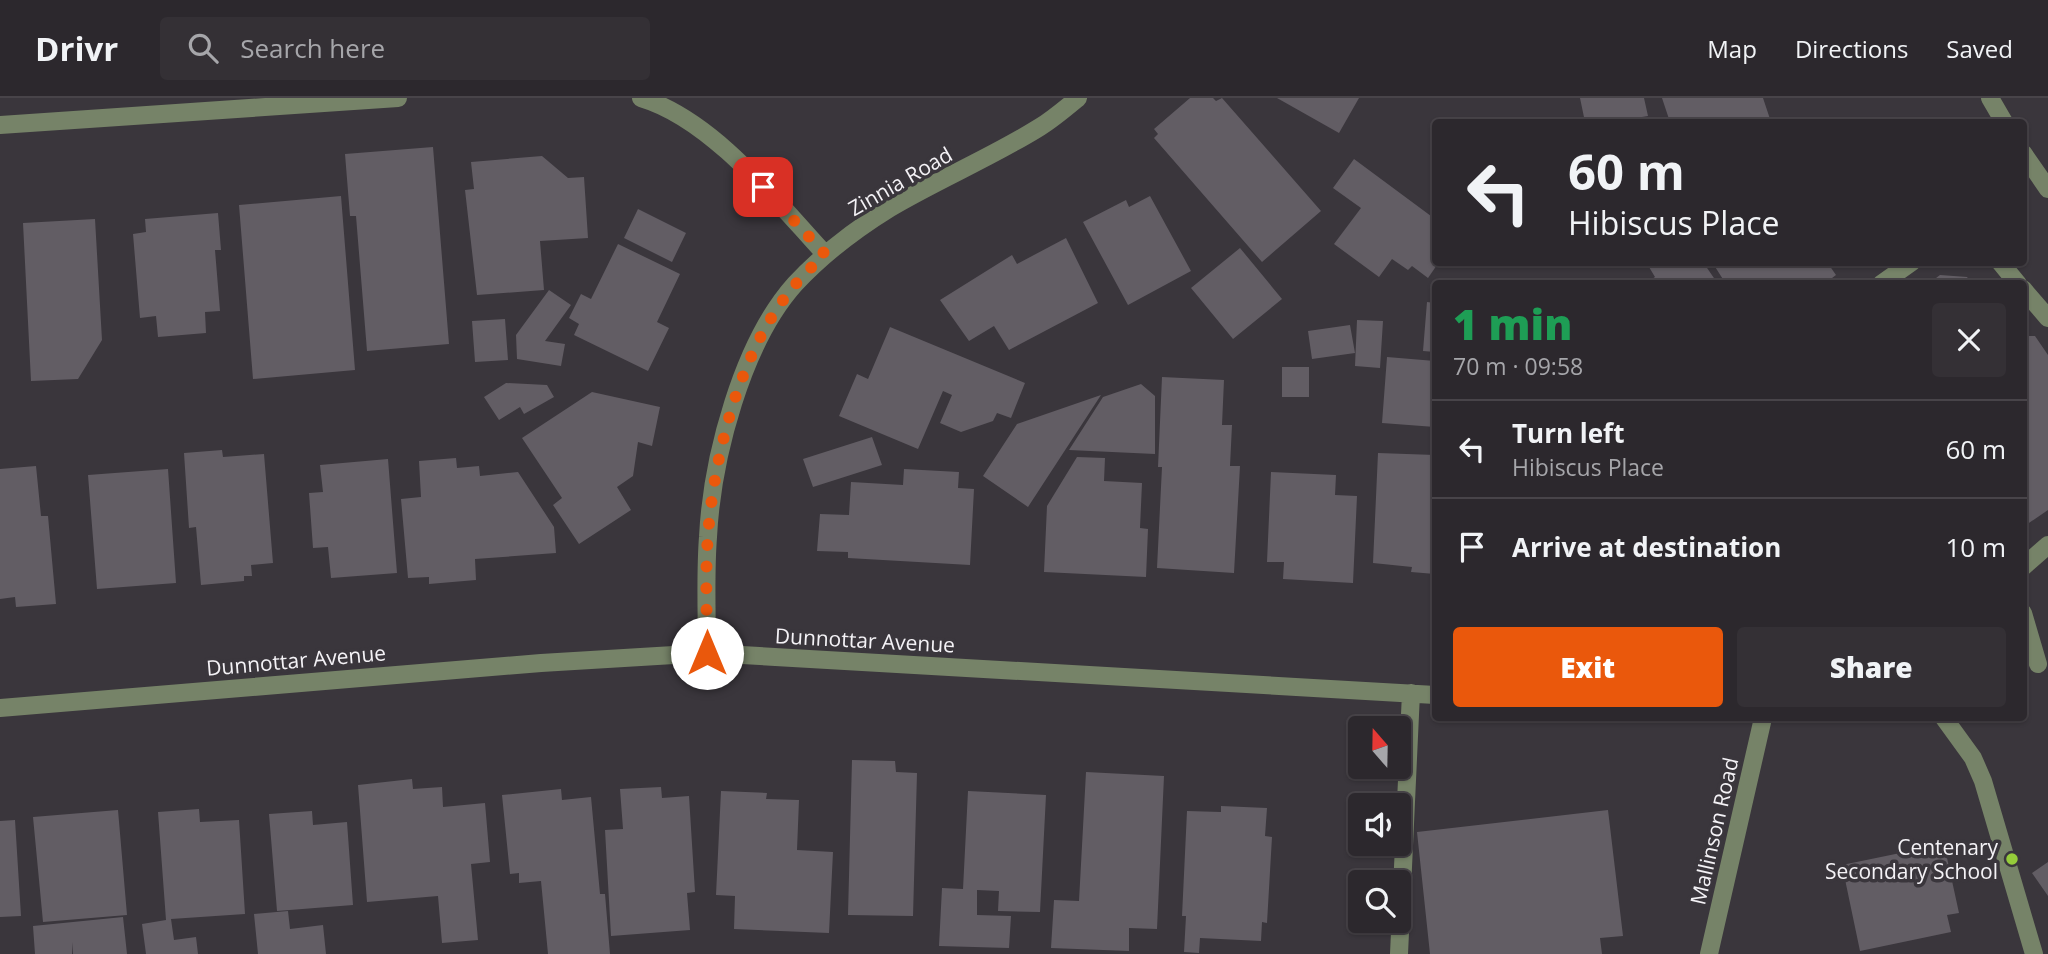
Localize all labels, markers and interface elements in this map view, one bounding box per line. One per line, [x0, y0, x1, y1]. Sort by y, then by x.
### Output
search box [160, 17, 650, 80]
text: Drivr [35, 26, 118, 71]
icon: search [184, 29, 222, 67]
text: Search here [240, 30, 385, 66]
text: Map [1707, 32, 1757, 65]
text: Directions [1795, 32, 1908, 65]
text: Saved [1946, 32, 2013, 65]
text: 60 m [1568, 138, 1685, 204]
street label: Zinnia Road [843, 140, 957, 222]
icon: left [1453, 147, 1544, 238]
pin [733, 157, 793, 217]
icon: arrive [744, 168, 782, 206]
text: Hibiscus Place [1568, 201, 1780, 244]
text: 1 min [1453, 295, 1572, 352]
button: close [1932, 303, 2006, 377]
text: 70 m · 09:58 [1453, 350, 1583, 382]
text: Turn left [1512, 415, 1624, 451]
icon: left [1453, 430, 1491, 468]
text: 60 m [1945, 431, 2006, 467]
text: Hibiscus Place [1512, 451, 1664, 483]
icon: arrive [1453, 528, 1491, 566]
text: Arrive at destination [1512, 529, 1781, 565]
text: 10 m [1945, 529, 2006, 565]
position arrow [670, 616, 744, 690]
street label: Dunnottar Avenue [774, 621, 956, 659]
button: Exit [1453, 627, 1723, 707]
button: Share [1737, 627, 2006, 707]
street label: Dunnottar Avenue [205, 638, 387, 682]
north arrow [1348, 716, 1410, 779]
map controls [1348, 716, 1411, 933]
street label: Mallinson Road [1683, 755, 1745, 907]
button: sound [1348, 793, 1411, 856]
place label: Centenary Secondary School [1825, 833, 1998, 885]
marker: Centenary Secondary School [2004, 851, 2020, 867]
button: search [1348, 870, 1411, 933]

